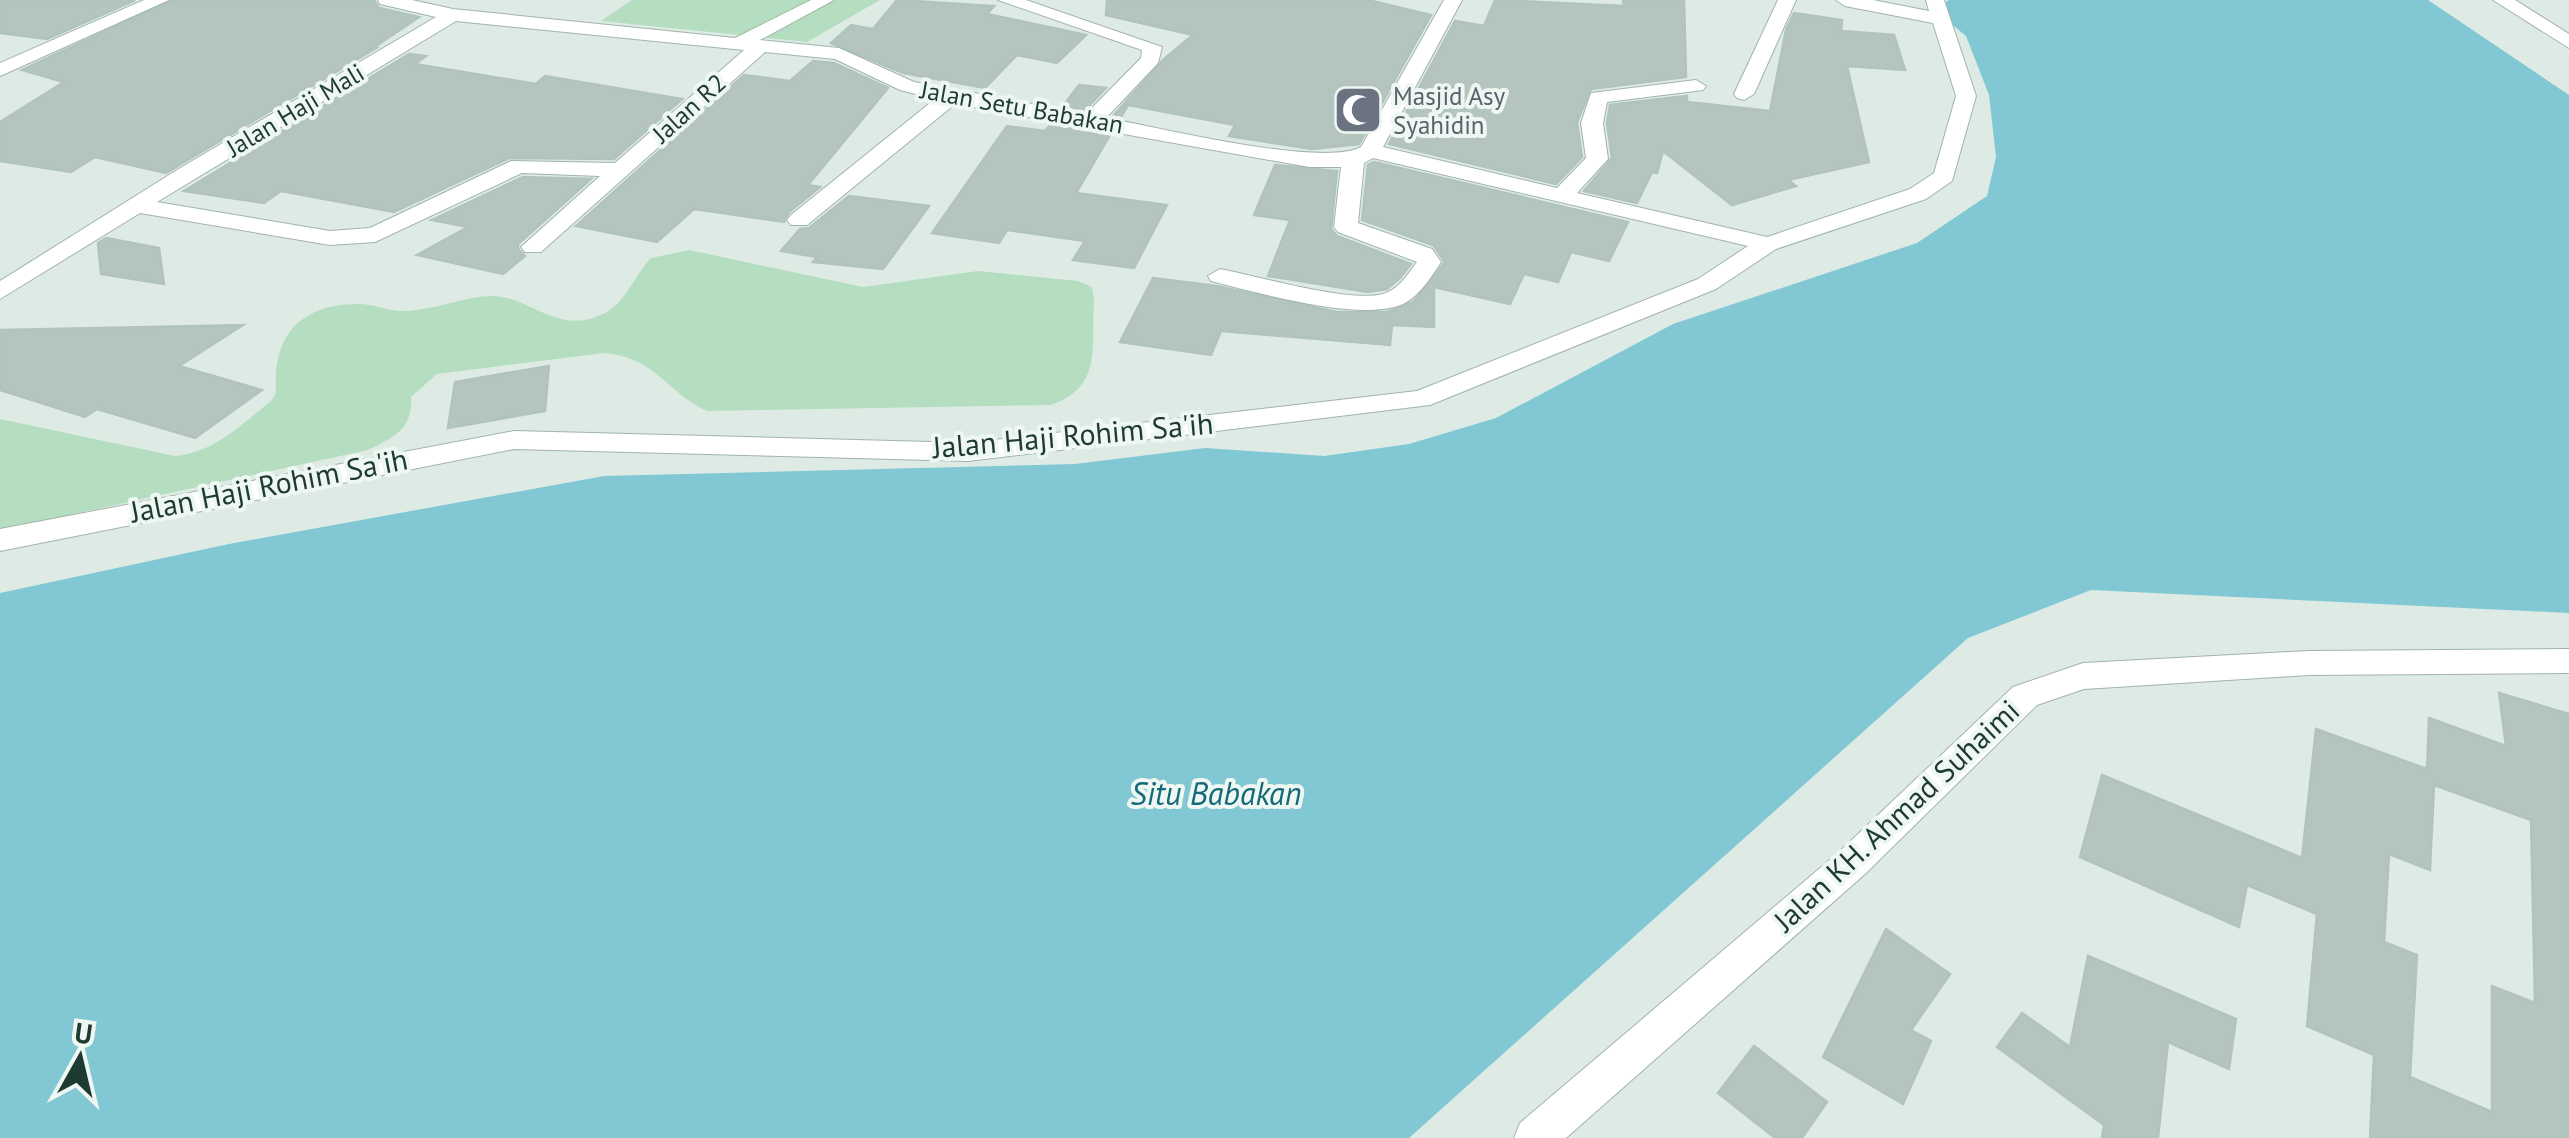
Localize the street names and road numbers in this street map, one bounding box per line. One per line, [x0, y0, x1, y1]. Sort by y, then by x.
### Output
street label: Jalan Haji Mali [219, 56, 370, 164]
street label: Jalan R2 [645, 67, 732, 150]
street label: Jalan Setu Babakan [917, 73, 1126, 141]
street label: Jalan Haji Rohim Sa'ih [929, 403, 1215, 466]
street label: Jalan Haji Rohim Sa'ih [125, 439, 411, 531]
street label: Jalan KH. Ahmad Suhaimi [1763, 691, 2027, 940]

